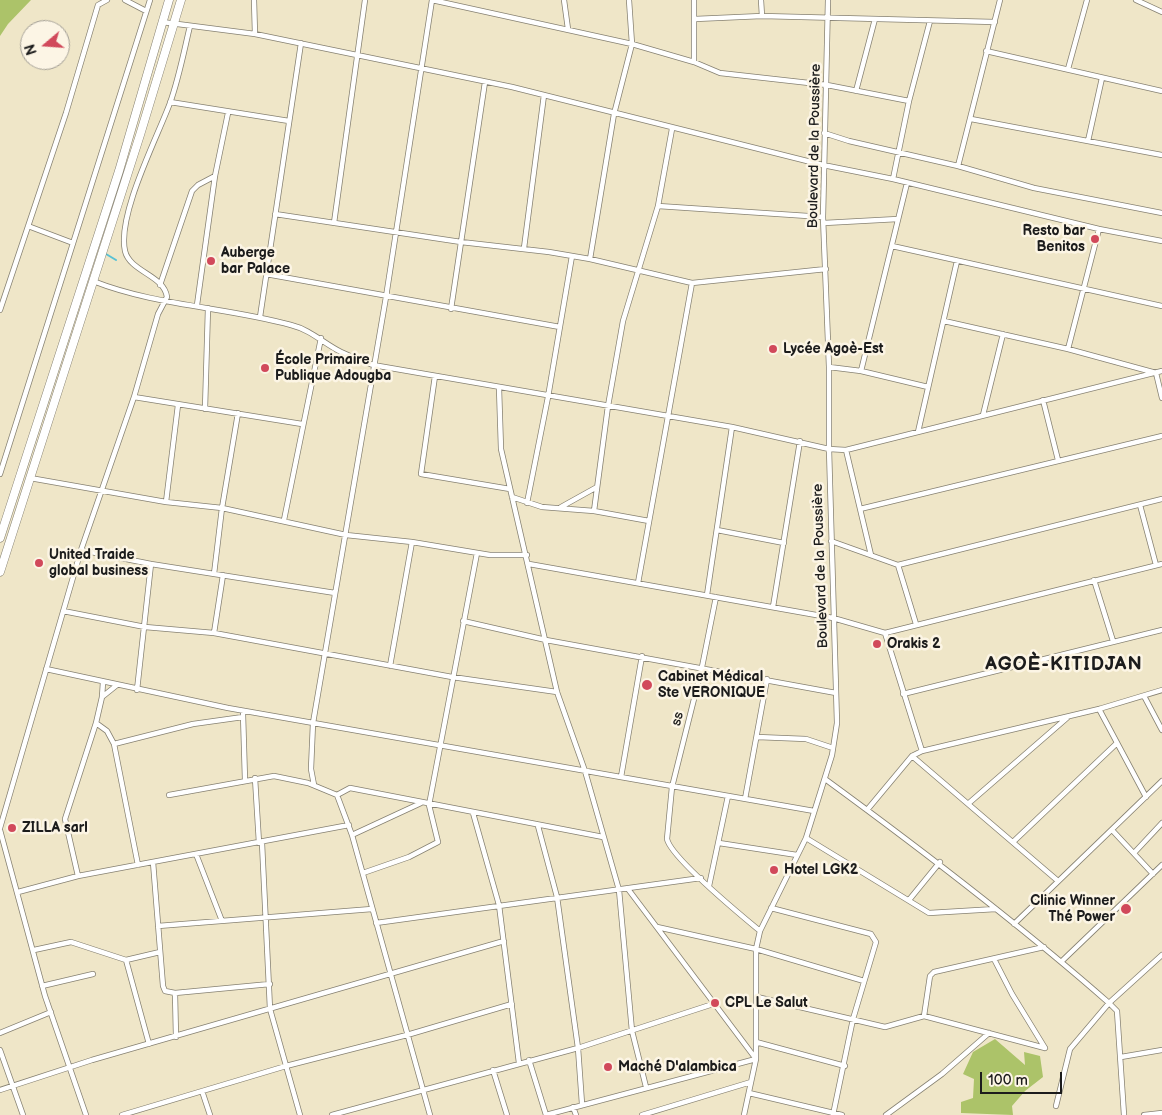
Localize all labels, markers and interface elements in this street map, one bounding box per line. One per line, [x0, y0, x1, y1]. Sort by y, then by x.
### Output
north arrow [20, 20, 70, 70]
text: N [22, 42, 41, 57]
street label: Boulevard de la Poussière [805, 63, 825, 229]
place label: Resto bar Benitos [1022, 223, 1085, 256]
marker: Resto bar Benitos [1089, 233, 1101, 245]
place label: Auberge bar Palace [221, 245, 290, 278]
marker: Auberge bar Palace [205, 255, 217, 267]
place label: Lycée Agoè-Est [783, 341, 884, 357]
marker: Lycée Agoè-Est [767, 343, 779, 355]
place label: École Primaire Publique Adougba [275, 352, 391, 384]
marker: École Primaire Publique Adougba [259, 362, 271, 374]
street label: Boulevard de la Poussière [810, 483, 832, 649]
place label: United Traide global business [49, 547, 148, 580]
marker: United Traide global business [33, 557, 45, 569]
place label: Orakis 2 [887, 636, 940, 652]
marker: Orakis 2 [871, 638, 883, 650]
district label: AGOÈ-KITIDJAN [984, 654, 1144, 676]
place label: Cabinet Médical Ste VERONIQUE [658, 669, 765, 702]
marker: Cabinet Médical Ste VERONIQUE [640, 678, 654, 692]
street label: ss [668, 710, 688, 728]
place label: ZILLA sarl [22, 820, 88, 836]
marker: ZILLA sarl [6, 822, 18, 834]
place label: Hotel LGK2 [784, 862, 858, 878]
marker: Hotel LGK2 [768, 864, 780, 876]
place label: Clinic Winner Thé Power [1030, 893, 1115, 926]
marker: Clinic Winner Thé Power [1119, 902, 1133, 916]
place label: CPL Le Salut [725, 995, 808, 1011]
marker: CPL Le Salut [709, 997, 721, 1009]
place label: Maché D'alambica [618, 1059, 737, 1075]
marker: Maché D'alambica [602, 1061, 614, 1073]
scale bar [982, 1062, 1064, 1094]
text: 100 m [988, 1071, 1028, 1090]

